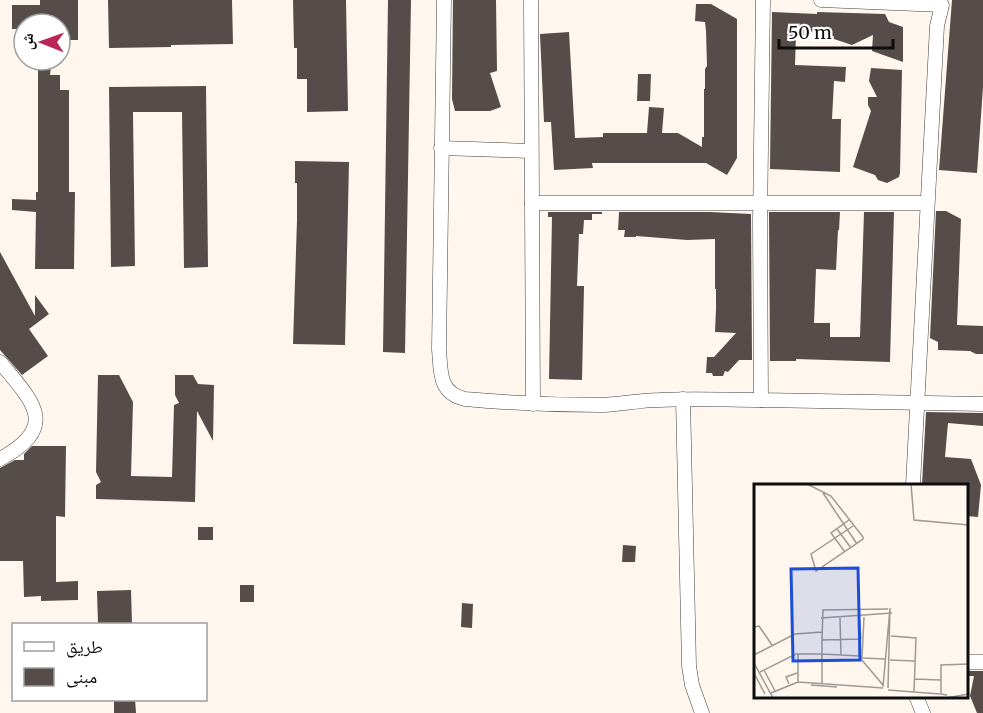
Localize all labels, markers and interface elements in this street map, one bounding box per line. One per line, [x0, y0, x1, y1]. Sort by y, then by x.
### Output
north arrow [12, 12, 72, 72]
scale bar [779, 12, 893, 50]
text: 50 m [788, 21, 832, 44]
text: ش [17, 33, 37, 50]
inset map [754, 484, 968, 698]
legend [12, 623, 207, 701]
text: طريق [66, 635, 103, 658]
text: مبنى [66, 665, 97, 688]

